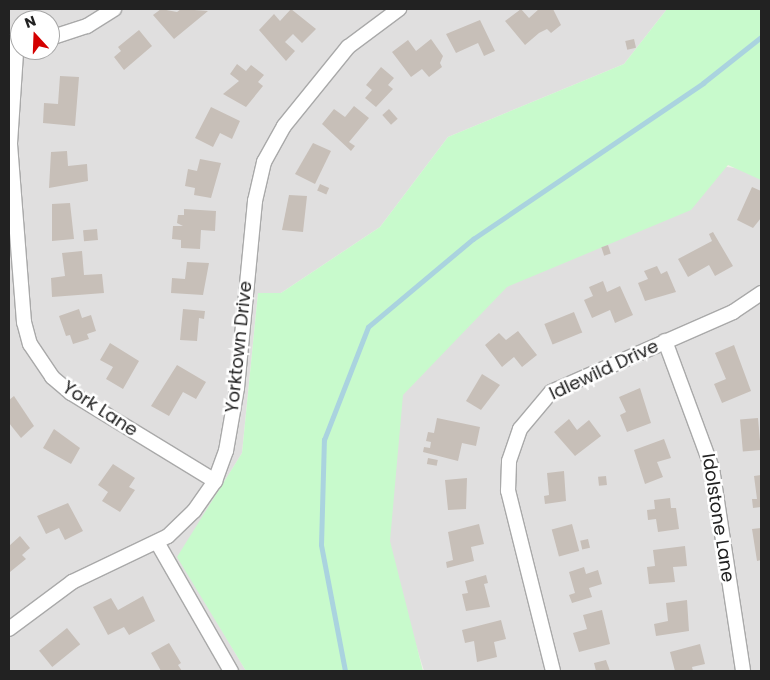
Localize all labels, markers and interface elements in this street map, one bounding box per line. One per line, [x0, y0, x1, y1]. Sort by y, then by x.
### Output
north arrow [10, 10, 60, 60]
text: N [22, 11, 39, 33]
street label: Yorktown Drive [221, 280, 257, 414]
street label: Idlewild Drive [546, 335, 662, 405]
street label: York Lane [58, 377, 142, 441]
street label: Idolstone Lane [697, 452, 739, 584]

